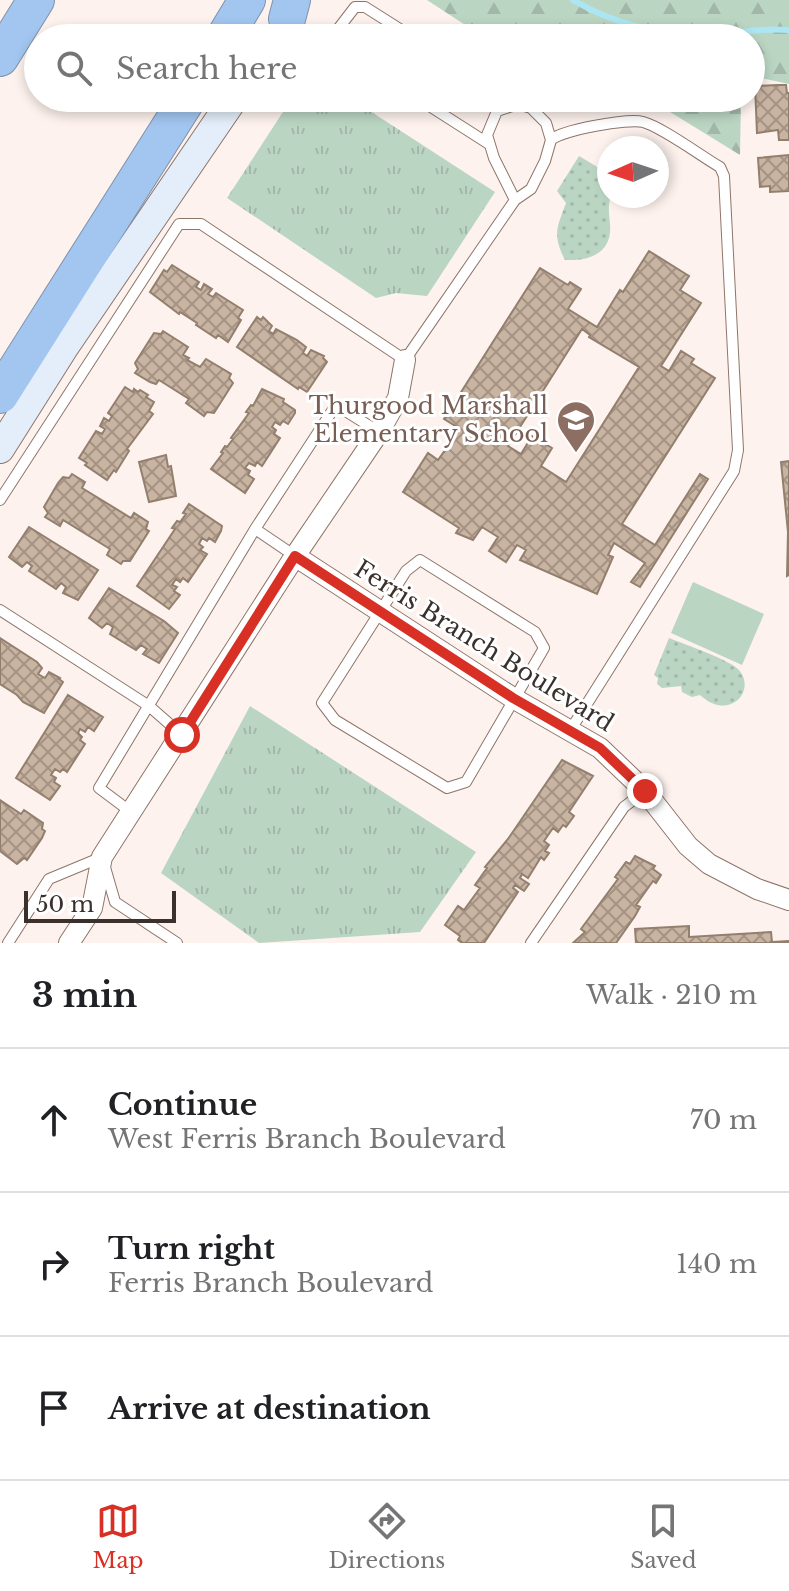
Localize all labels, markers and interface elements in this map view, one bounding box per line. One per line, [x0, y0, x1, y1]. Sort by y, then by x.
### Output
search box [24, 24, 765, 112]
icon: search [52, 46, 96, 90]
text: Search here [116, 50, 297, 87]
north arrow [597, 136, 669, 208]
place label: Thurgood Marshall Elementary School [309, 391, 548, 448]
school or university icon: Thurgood Marshall Elementary School [555, 399, 597, 454]
street label: Ferris Branch Boulevard [349, 554, 619, 737]
route start [164, 717, 200, 753]
route end [627, 773, 663, 809]
scale bar [24, 887, 176, 923]
text: 50 m [36, 891, 94, 918]
text: 3 min [32, 974, 137, 1016]
text: Walk · 210 m [586, 979, 757, 1011]
text: Continue [108, 1086, 257, 1123]
icon: ahead [32, 1098, 76, 1142]
text: 70 m [690, 1104, 757, 1136]
text: West Ferris Branch Boulevard [108, 1123, 506, 1155]
text: Turn right [108, 1230, 275, 1267]
icon: right [32, 1242, 76, 1286]
text: 140 m [676, 1248, 757, 1280]
text: Ferris Branch Boulevard [108, 1267, 433, 1299]
icon: arrive [32, 1386, 76, 1430]
text: Arrive at destination [108, 1390, 431, 1427]
tab: Map [92, 1499, 144, 1574]
tab: Directions [328, 1499, 445, 1574]
tab: Saved [630, 1499, 697, 1574]

